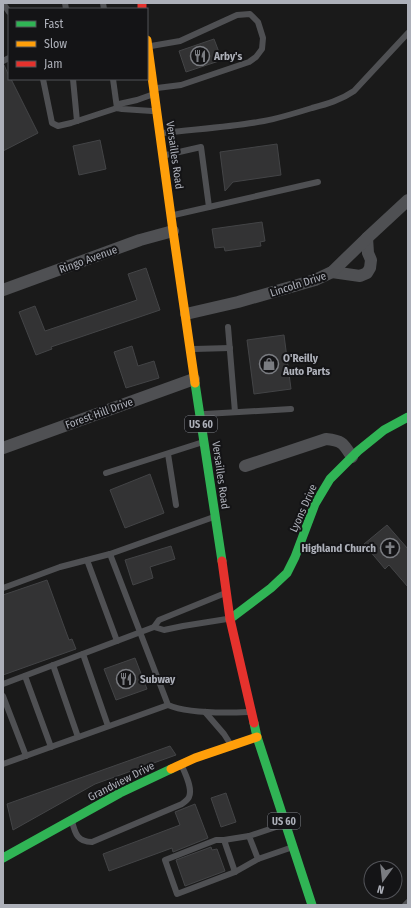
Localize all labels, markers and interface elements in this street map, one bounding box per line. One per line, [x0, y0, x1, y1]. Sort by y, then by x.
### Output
legend [8, 8, 148, 80]
text: Fast [44, 17, 63, 31]
text: Slow [44, 37, 67, 51]
restaurant icon: Arby's [189, 45, 211, 67]
place label: Arby's [213, 50, 242, 63]
text: Jam [44, 57, 62, 71]
street label: Versailles Road [163, 120, 186, 190]
street label: Ringo Avenue [57, 243, 119, 276]
street label: Lincoln Drive [268, 269, 328, 300]
place label: O'Reilly Auto Parts [282, 352, 330, 378]
shop icon: O'Reilly Auto Parts [258, 353, 280, 375]
street label: Forest Hill Drive [64, 395, 135, 432]
road number: US 60 [185, 416, 217, 432]
street label: Versailles Road [209, 440, 232, 510]
street label: Lyons Drive [287, 482, 320, 534]
church icon: Highland Church [379, 537, 401, 559]
place label: Highland Church [301, 542, 376, 555]
restaurant icon: Subway [115, 668, 137, 690]
place label: Subway [140, 673, 176, 686]
street label: Grandview Drive [86, 759, 157, 804]
road number: US 60 [268, 813, 300, 829]
north arrow [363, 860, 403, 900]
text: N [376, 882, 385, 896]

